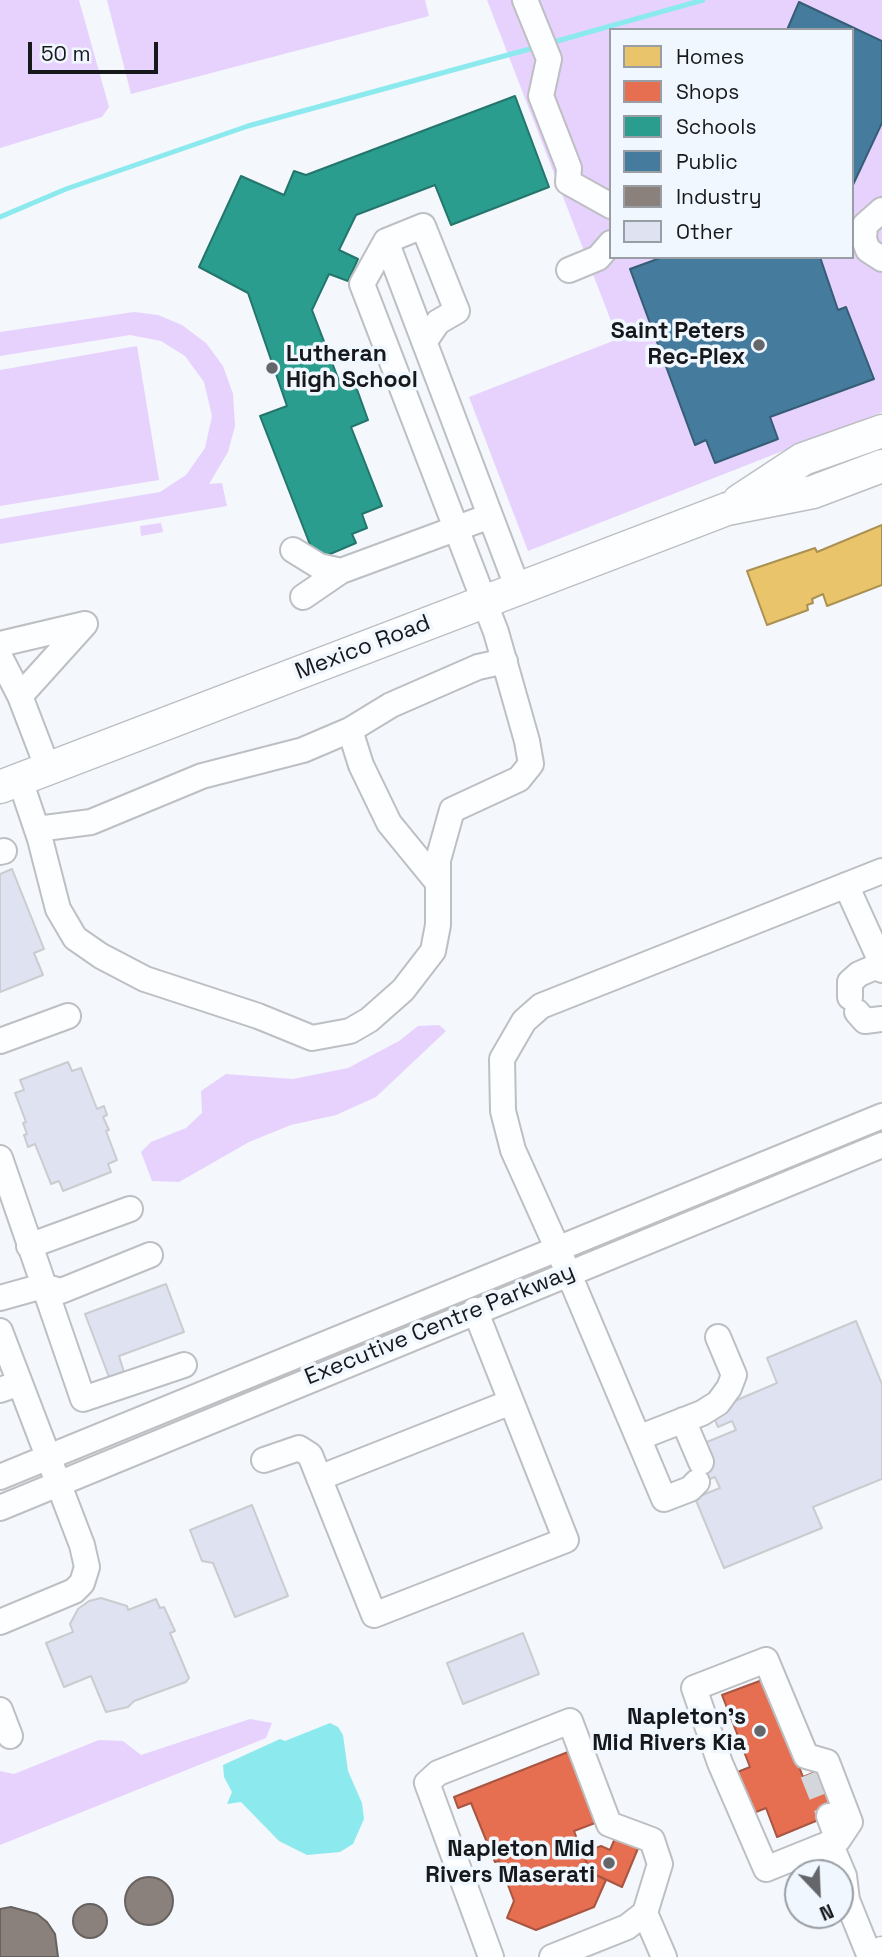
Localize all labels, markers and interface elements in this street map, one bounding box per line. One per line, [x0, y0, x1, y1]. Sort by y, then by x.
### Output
scale bar [32, 28, 161, 72]
legend [609, 28, 854, 259]
text: 50 m [41, 40, 91, 67]
text: Homes [676, 43, 744, 70]
text: Shops [676, 78, 739, 105]
text: Schools [676, 113, 756, 140]
text: Public [676, 148, 738, 175]
text: Industry [676, 183, 762, 210]
text: Other [676, 218, 733, 245]
place label: Saint Peters Rec-Plex [611, 318, 745, 372]
marker: Saint Peters Rec-Plex [751, 337, 767, 353]
place label: Lutheran High School [286, 341, 418, 395]
marker: Lutheran High School [264, 360, 280, 376]
street label: Mexico Road [292, 610, 434, 686]
street label: Executive Centre Parkway [301, 1258, 579, 1392]
place label: Napleton's Mid Rivers Kia [592, 1704, 746, 1758]
marker: Napleton's Mid Rivers Kia [752, 1723, 768, 1739]
place label: Napleton Mid Rivers Maserati [425, 1836, 595, 1890]
marker: Napleton Mid Rivers Maserati [601, 1855, 617, 1871]
north arrow [784, 1859, 854, 1929]
text: N [816, 1898, 837, 1926]

